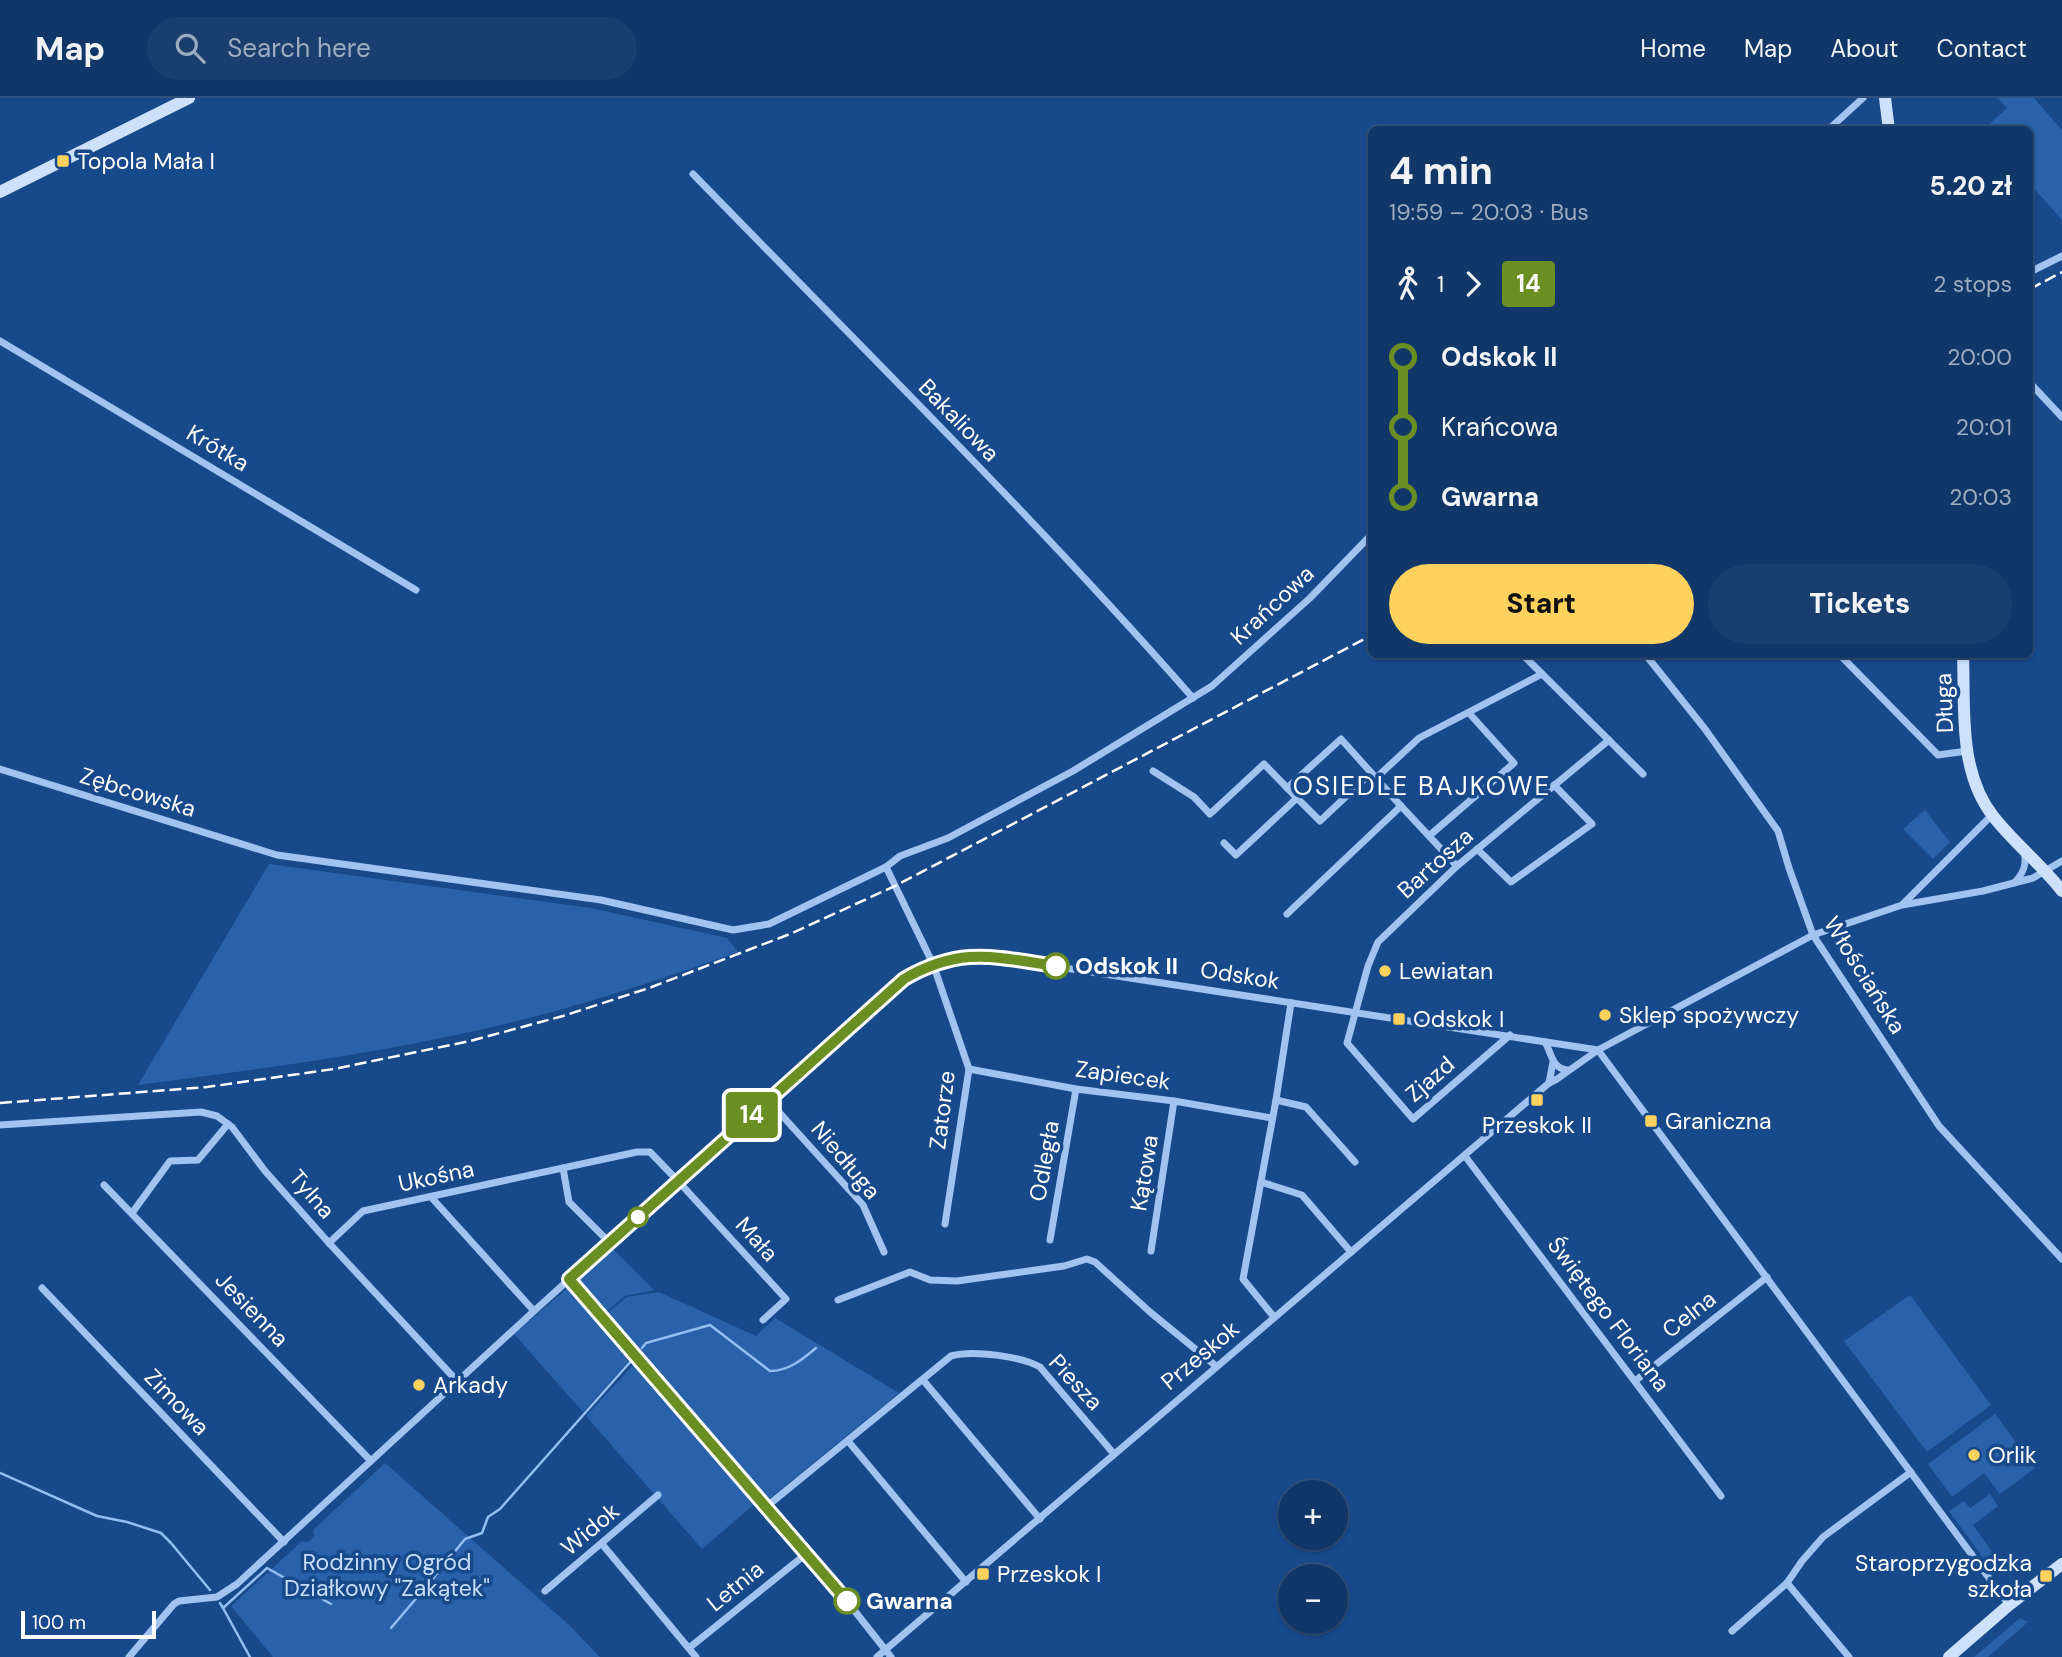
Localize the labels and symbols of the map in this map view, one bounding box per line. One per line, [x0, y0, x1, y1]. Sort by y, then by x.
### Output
place label: Topola Mała I [77, 146, 215, 176]
marker: Topola Mała I [55, 153, 71, 169]
street label: Bakaliowa [912, 372, 1006, 468]
street label: Krótka [181, 418, 255, 478]
street label: Krańcowa [1224, 559, 1320, 651]
street label: Długa [1928, 672, 1960, 734]
street label: Zębcowska [77, 760, 199, 824]
district label: OSIEDLE BAJKOWE [1293, 769, 1551, 803]
street label: Bartosza [1391, 821, 1479, 905]
street label: Włościańska [1817, 911, 1913, 1039]
place label: Odskok II [1075, 951, 1178, 981]
marker: Odskok II [1043, 953, 1069, 979]
street label: Odskok [1198, 954, 1282, 996]
place label: Lewiatan [1399, 956, 1493, 986]
marker: Lewiatan [1377, 963, 1393, 979]
place label: Sklep spożywczy [1619, 1000, 1799, 1030]
place label: Odskok I [1413, 1004, 1504, 1034]
marker: Sklep spożywczy [1597, 1007, 1613, 1023]
marker: Odskok I [1391, 1011, 1407, 1027]
street label: Zjazd [1399, 1049, 1461, 1109]
street label: Zapiecek [1074, 1053, 1173, 1097]
street label: Zatorze [922, 1069, 962, 1151]
line badge: 14 [720, 1092, 784, 1138]
marker: Przeskok II [1529, 1092, 1545, 1108]
place label: Graniczna [1665, 1106, 1772, 1136]
place label: Przeskok II [1482, 1110, 1592, 1140]
marker: Graniczna [1643, 1113, 1659, 1129]
street label: Niedługa [805, 1115, 887, 1205]
street label: Odległa [1022, 1118, 1066, 1204]
street label: Kątowa [1123, 1133, 1165, 1213]
street label: Ukośna [395, 1153, 477, 1199]
street label: Tylna [283, 1163, 341, 1225]
unlabelled marker [628, 1207, 648, 1227]
street label: Mała [729, 1210, 785, 1268]
street label: Świętego Floriana [1541, 1231, 1677, 1397]
street label: Jesienna [209, 1265, 295, 1353]
street label: Celna [1656, 1284, 1722, 1344]
street label: Przeskok [1155, 1313, 1246, 1396]
street label: Piesza [1042, 1347, 1110, 1417]
street label: Zimowa [138, 1362, 216, 1442]
place label: Arkady [433, 1370, 508, 1400]
marker: Arkady [411, 1377, 427, 1393]
place label: Orlik [1988, 1440, 2037, 1470]
marker: Orlik [1966, 1447, 1982, 1463]
street label: Widok [555, 1496, 626, 1562]
park label: Rodzinny Ogród Działkowy "Zakątek" [284, 1547, 490, 1603]
place label: Staroprzygodzka szkoła [1855, 1548, 2032, 1604]
street label: Letnia [700, 1554, 770, 1618]
place label: Przeskok I [997, 1559, 1102, 1589]
marker: Przeskok I [975, 1566, 991, 1582]
marker: Staroprzygodzka szkoła [2038, 1568, 2054, 1584]
place label: Gwarna [866, 1586, 953, 1616]
marker: Gwarna [834, 1588, 860, 1614]
scale bar [21, 1608, 156, 1640]

